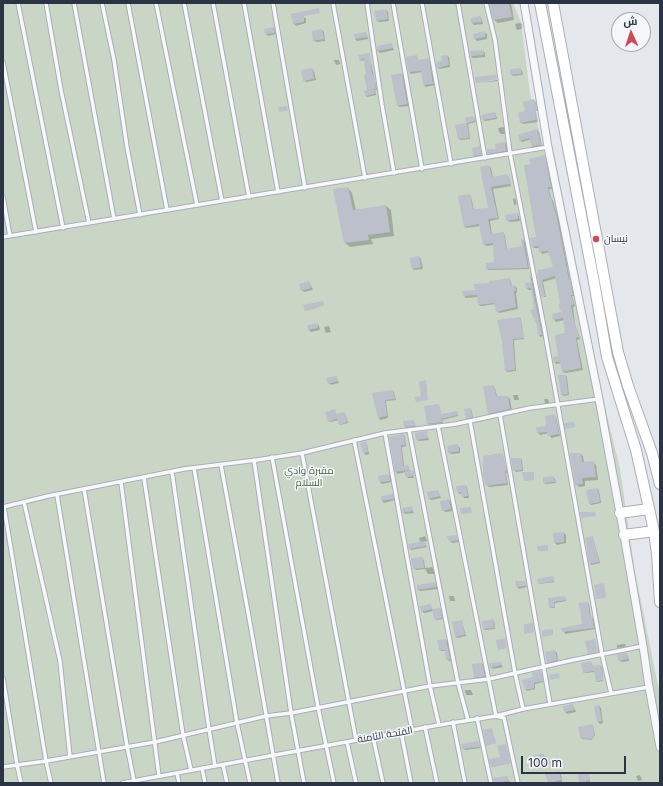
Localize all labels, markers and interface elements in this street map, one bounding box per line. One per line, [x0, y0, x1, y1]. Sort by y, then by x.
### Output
north arrow [611, 12, 651, 52]
text: ش [623, 14, 638, 28]
place label: نيسان [604, 233, 628, 245]
marker: نيسان [591, 234, 601, 244]
park label: مقبرة وادي السلام [284, 465, 334, 488]
street label: الفتحة الثامنة [356, 724, 414, 746]
scale bar [523, 748, 628, 774]
text: 100 m [528, 755, 562, 770]

